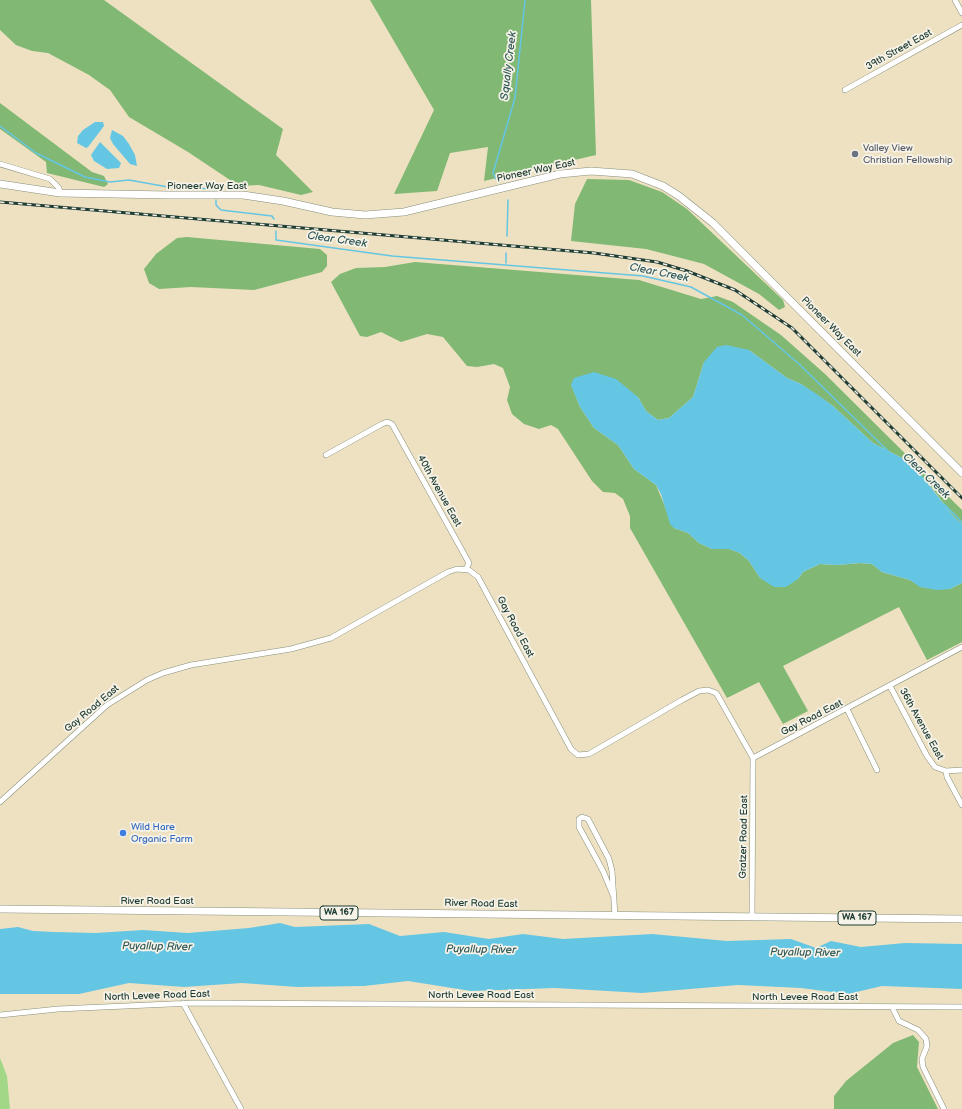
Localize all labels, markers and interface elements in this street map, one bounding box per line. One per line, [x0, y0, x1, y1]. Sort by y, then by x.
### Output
street label: 39th Street East [864, 27, 934, 73]
water label: Squally Creek [498, 31, 520, 101]
place label: Valley View Christian Fellowship [863, 142, 953, 166]
marker: Valley View Christian Fellowship [850, 149, 860, 159]
street label: Pioneer Way East [496, 157, 576, 185]
street label: Pioneer Way East [167, 180, 247, 192]
water label: Clear Creek [306, 229, 368, 251]
water label: Clear Creek [628, 261, 690, 285]
street label: Pioneer Way East [799, 295, 863, 359]
water label: Clear Creek [900, 450, 952, 502]
street label: 40th Avenue East [414, 453, 464, 529]
street label: Gay Road East [494, 594, 536, 660]
street label: Gay Road East [62, 683, 122, 735]
street label: 36th Avenue East [896, 686, 946, 762]
street label: Gay Road East [779, 697, 845, 739]
street label: Gratzer Road East [737, 795, 751, 879]
place label: Wild Hare Organic Farm [131, 821, 193, 844]
marker: Wild Hare Organic Farm [118, 828, 128, 838]
street label: River Road East [120, 895, 194, 907]
street label: River Road East [444, 897, 518, 911]
road number: WA 167 [320, 906, 358, 920]
road number: WA 167 [838, 911, 876, 925]
water label: Puyallup River [122, 940, 192, 954]
water label: Puyallup River [446, 943, 516, 957]
water label: Puyallup River [770, 946, 840, 960]
street label: North Levee Road East [104, 988, 210, 1004]
street label: North Levee Road East [428, 989, 534, 1001]
street label: North Levee Road East [752, 991, 858, 1003]

